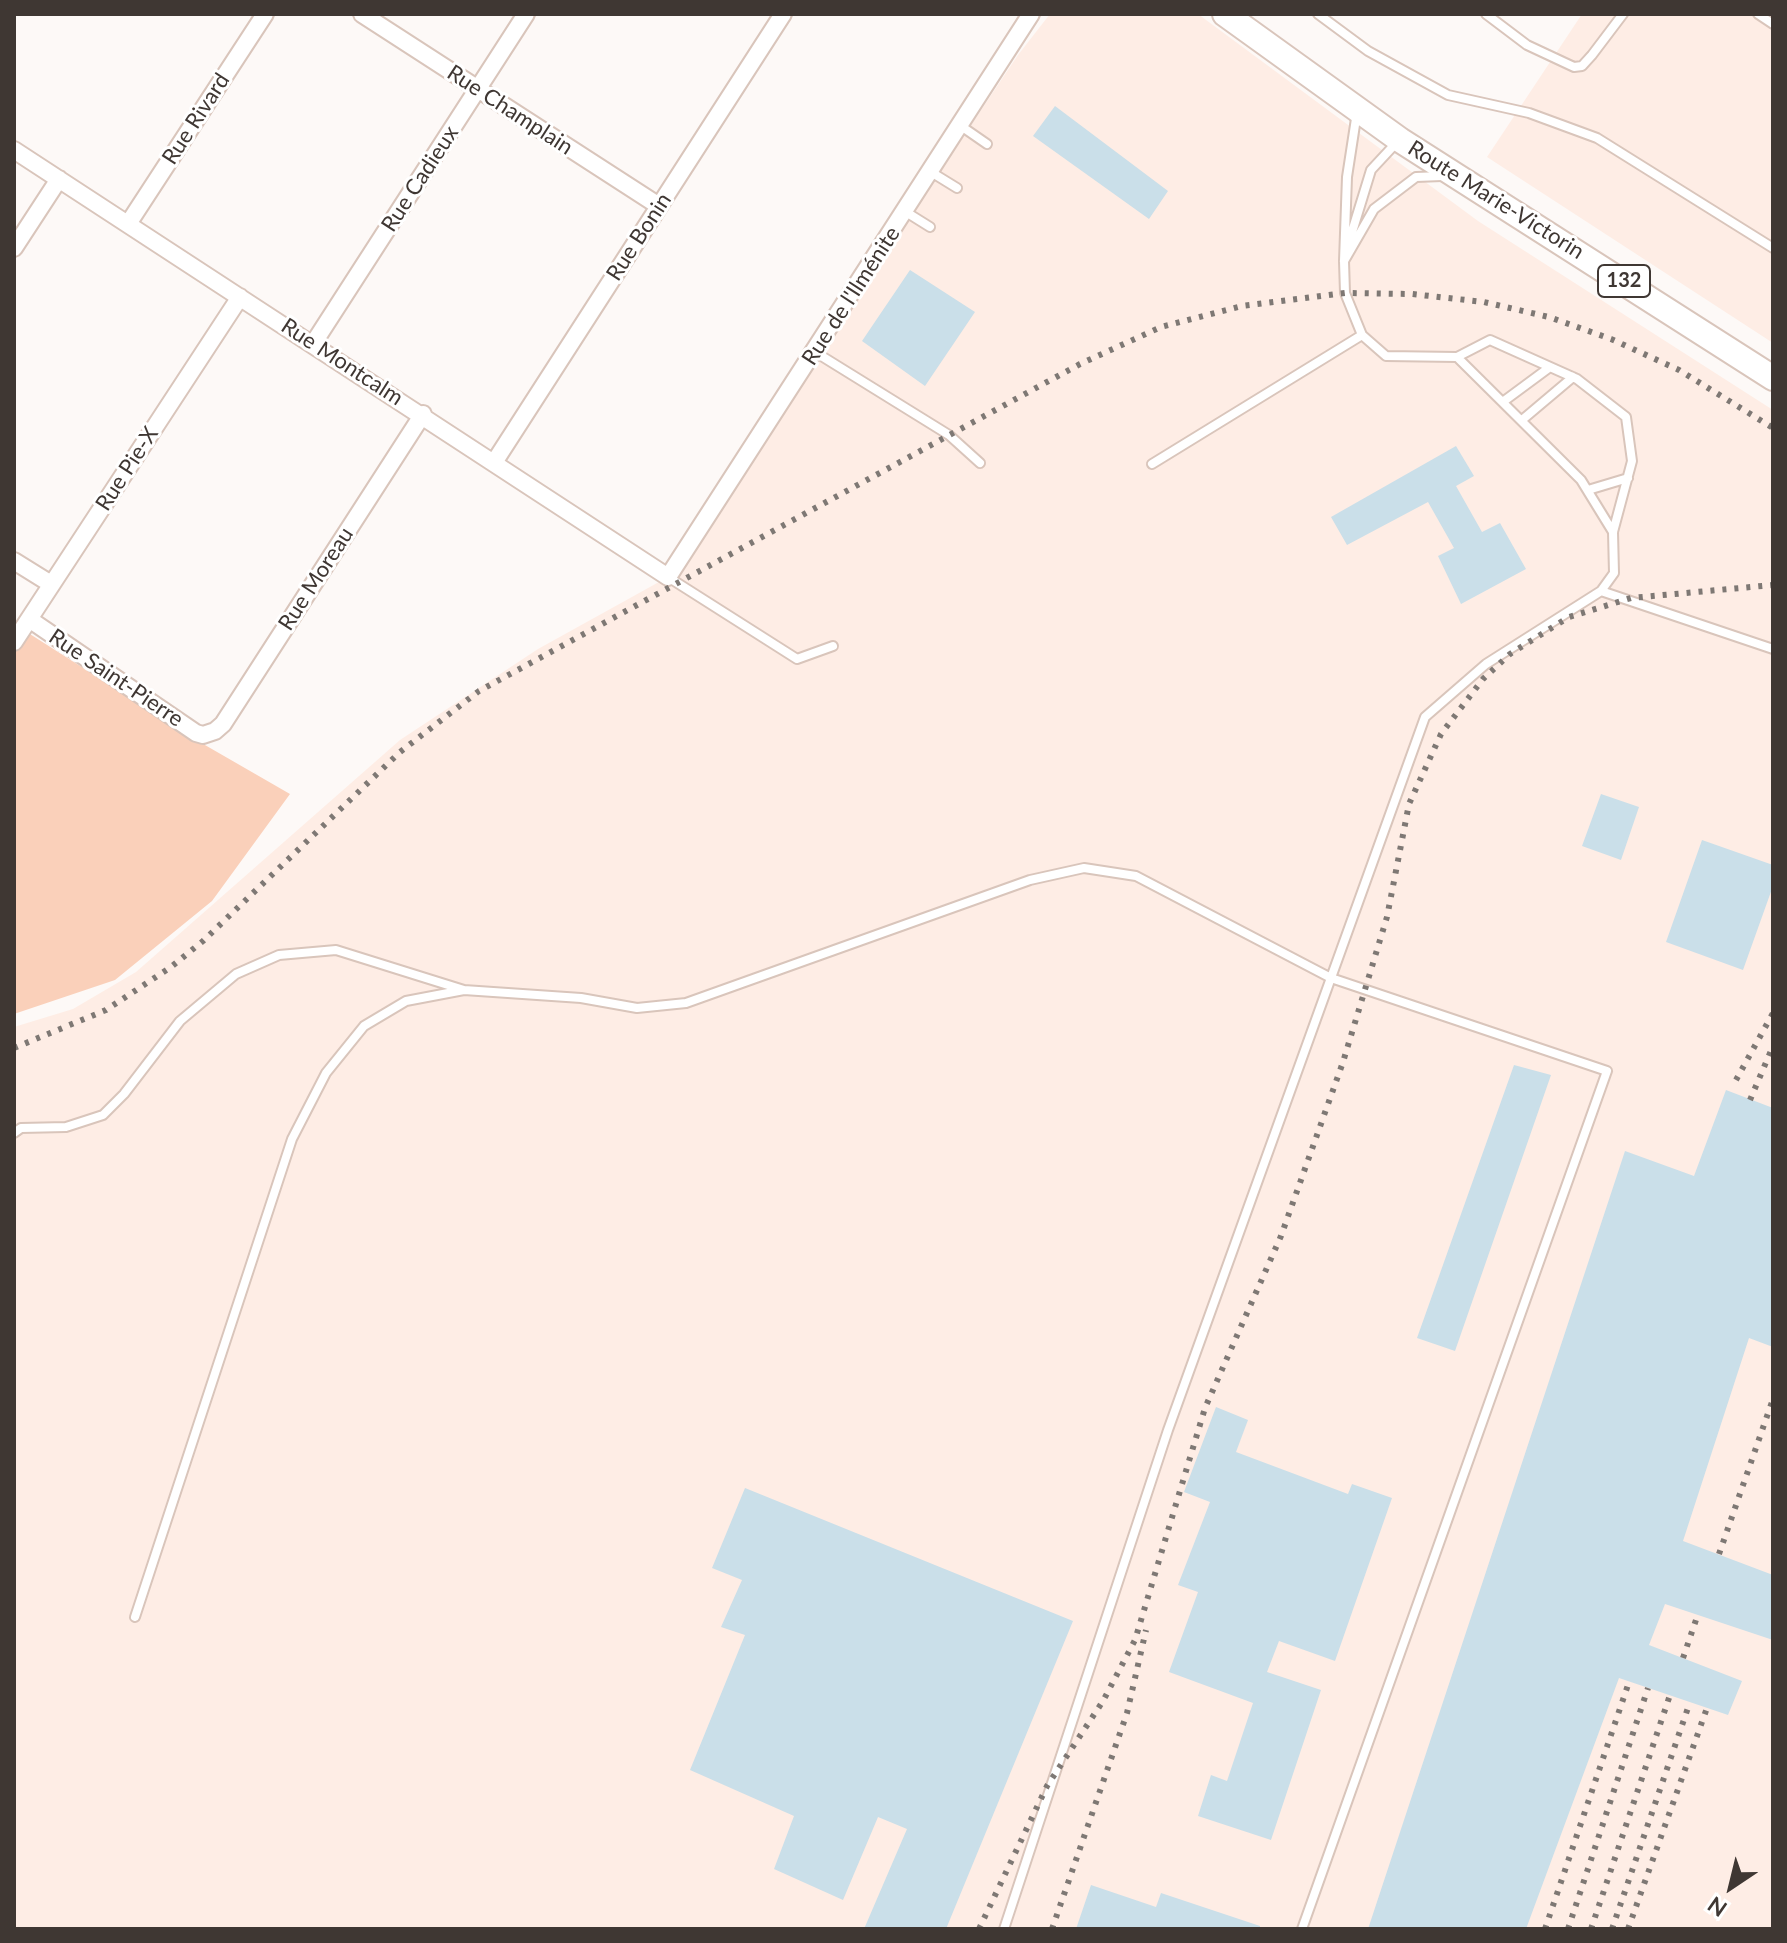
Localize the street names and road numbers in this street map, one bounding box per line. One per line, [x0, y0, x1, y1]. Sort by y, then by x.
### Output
street label: Rue Champlain [442, 59, 578, 161]
street label: Rue Rivard [157, 68, 235, 170]
street label: Rue Cadieux [376, 121, 464, 237]
street label: Route Marie-Victorin [1403, 135, 1589, 265]
street label: Rue Bonin [601, 188, 677, 286]
street label: Rue de l'Ilménite [796, 222, 906, 370]
road number: 132 [1598, 265, 1650, 297]
street label: Rue Montcalm [276, 313, 408, 411]
street label: Rue Pie-X [90, 422, 164, 516]
street label: Rue Moreau [273, 522, 359, 636]
street label: Rue Saint-Pierre [44, 623, 188, 733]

